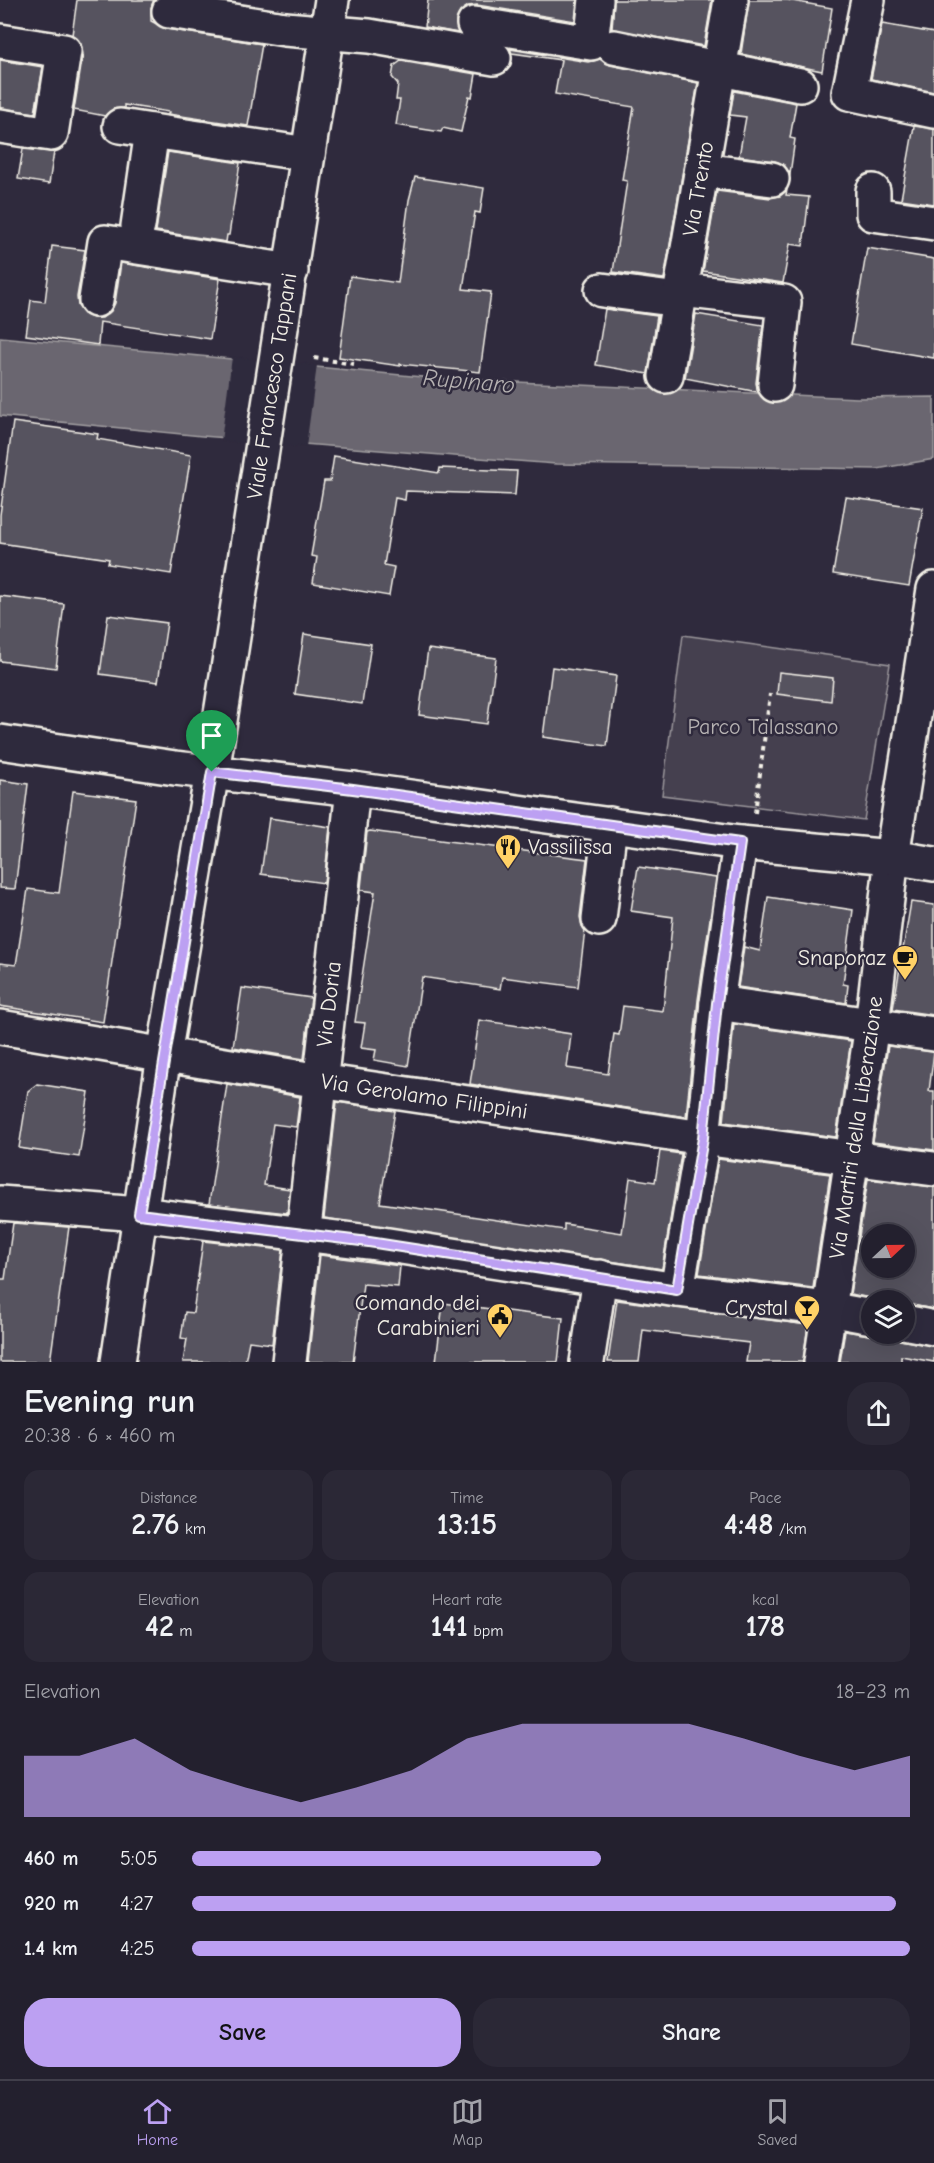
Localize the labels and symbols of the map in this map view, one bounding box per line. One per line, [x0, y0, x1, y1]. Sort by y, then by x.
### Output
street label: Via Trento [677, 139, 719, 238]
street label: Viale Francesco Tappani [242, 271, 302, 501]
water label: Rupinaro [422, 363, 516, 399]
pin [186, 710, 237, 772]
park label: Parco Talassano [688, 714, 838, 740]
restaurant icon: Vassilissa [493, 832, 523, 870]
place label: Vassilissa [528, 834, 613, 860]
cafe icon: Snaporaz [890, 943, 920, 981]
place label: Snaporaz [798, 945, 886, 971]
street label: Via Doria [311, 960, 347, 1048]
street label: Via Martiri della Liberazione [824, 995, 888, 1261]
street label: Via Gerolamo Filippini [319, 1068, 530, 1125]
north arrow [861, 1224, 915, 1278]
place label: Comando dei Carabinieri [355, 1290, 480, 1341]
bar icon: Crystal [792, 1293, 822, 1331]
place label: Crystal [725, 1295, 788, 1321]
public building icon: Comando dei Carabinieri [485, 1301, 515, 1339]

